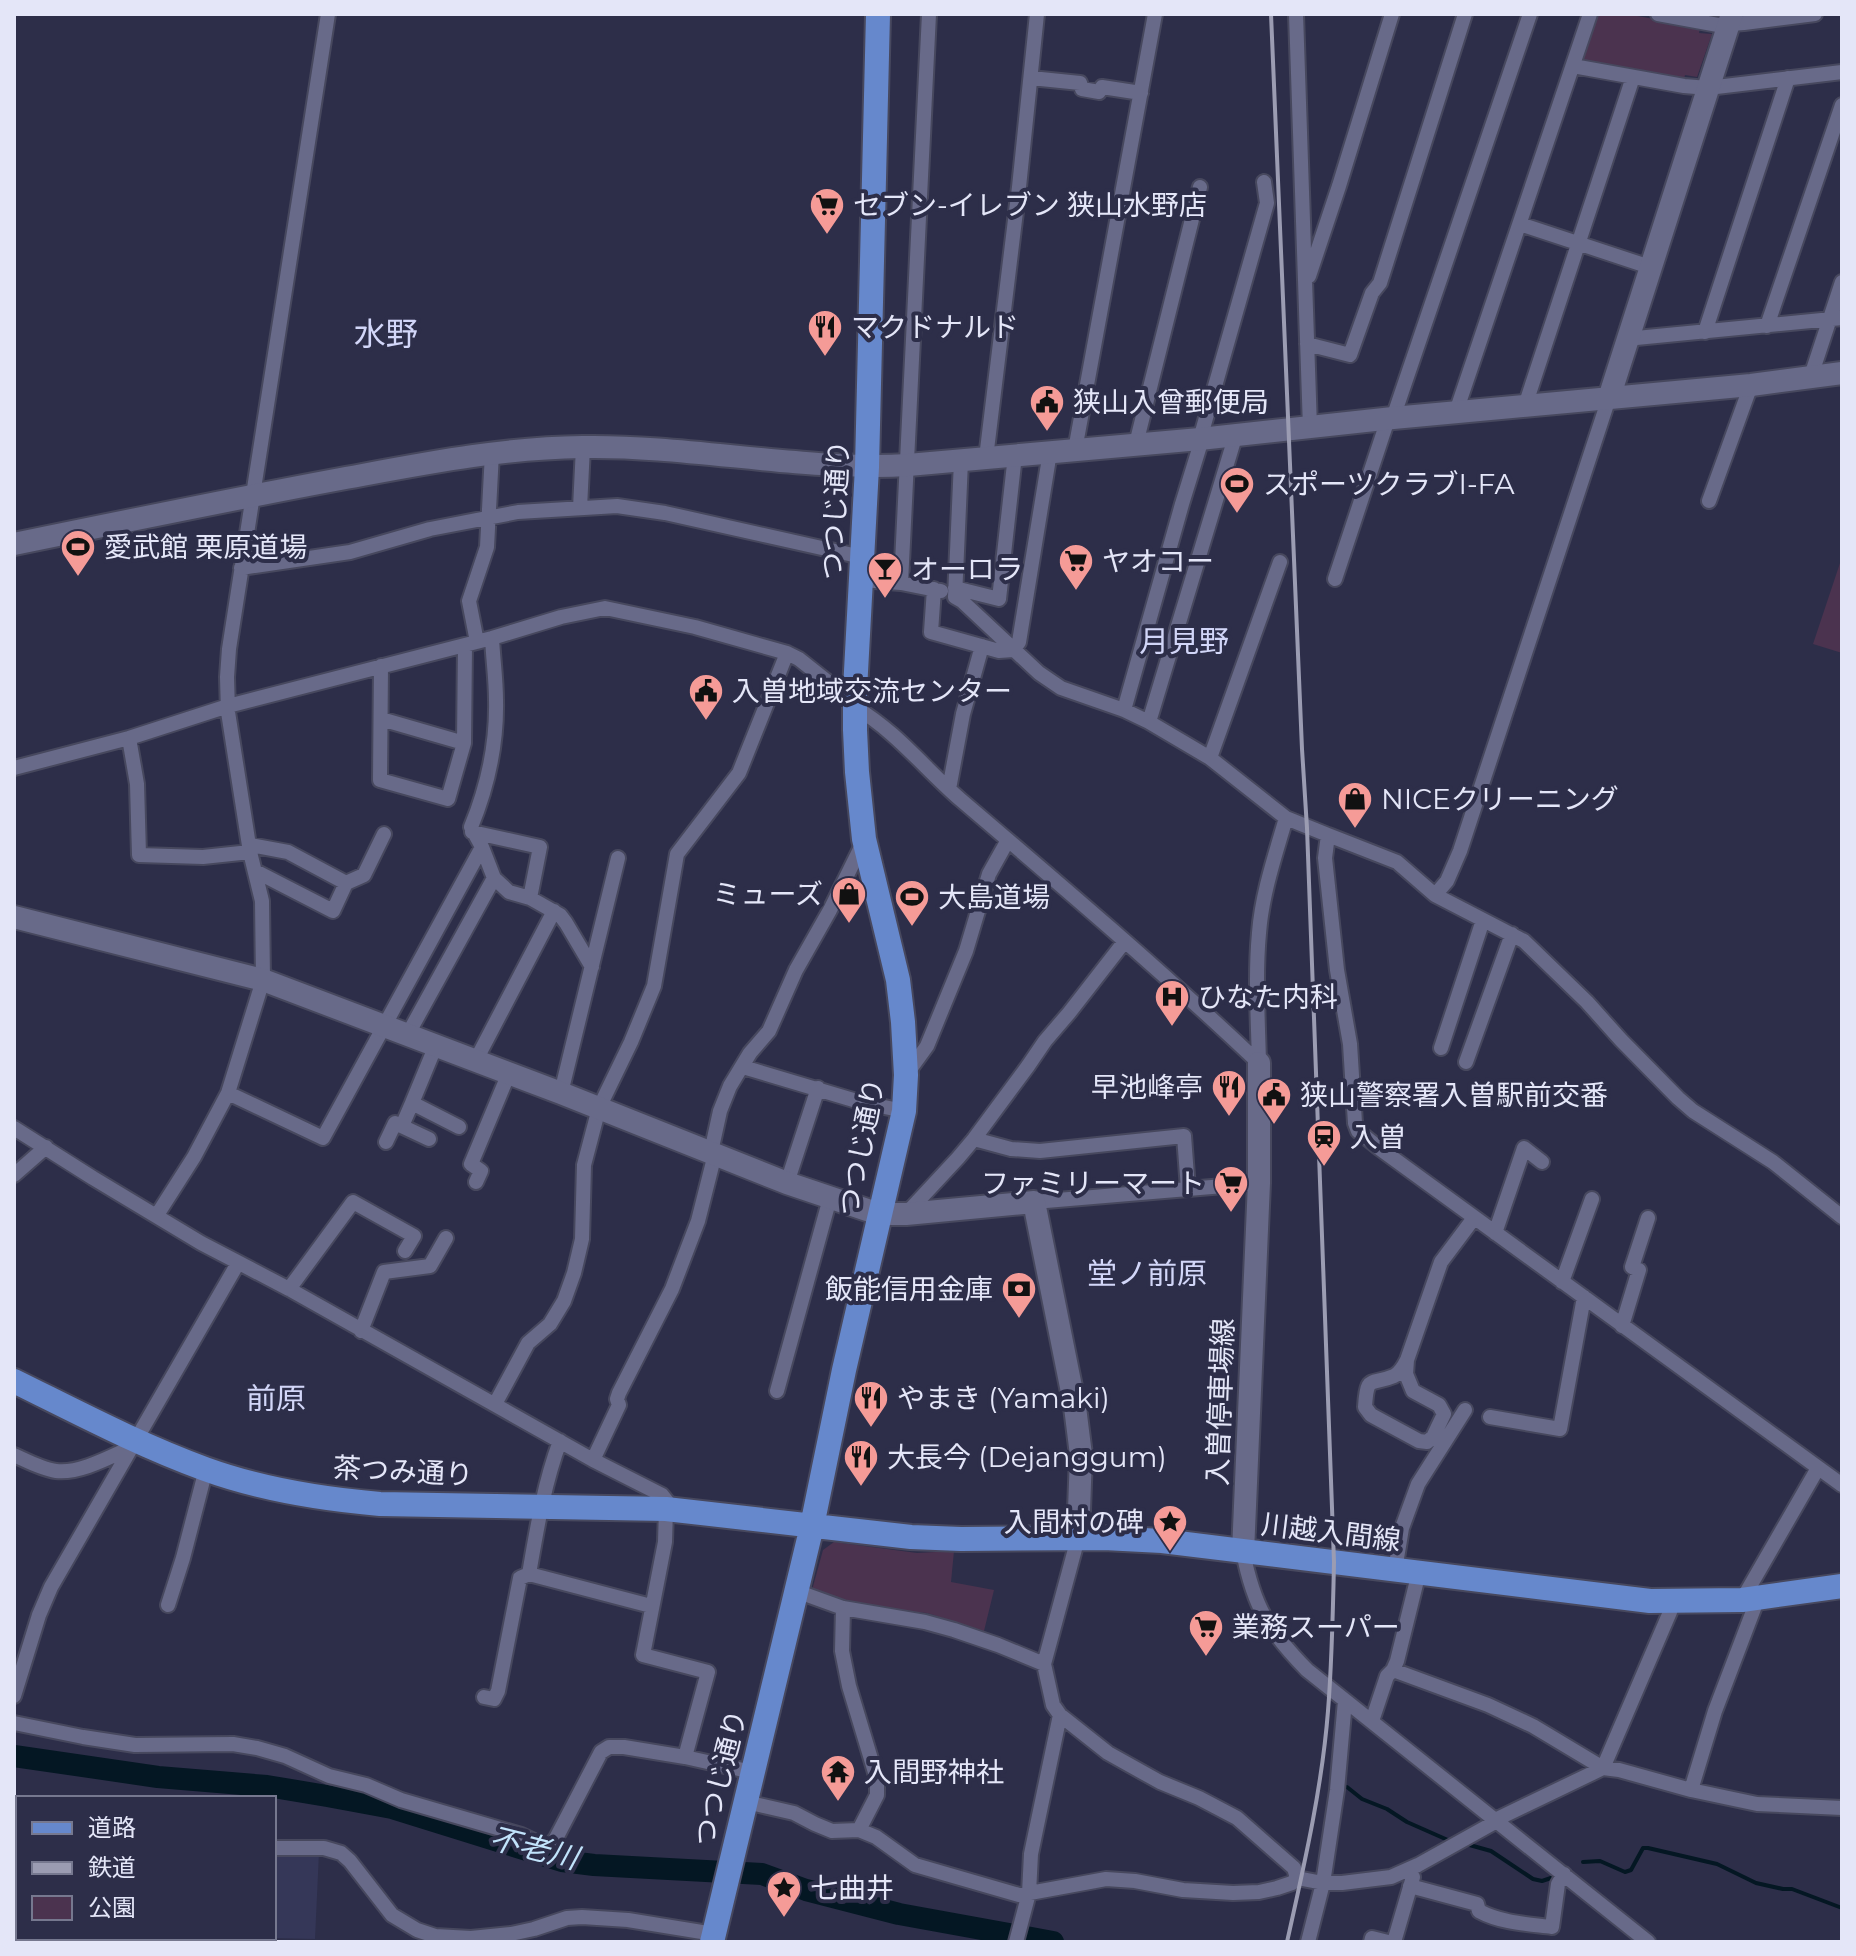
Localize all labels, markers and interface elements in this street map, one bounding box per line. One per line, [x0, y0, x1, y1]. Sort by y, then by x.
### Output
supermarket icon: セブン-イレブン 狭山水野店 [808, 186, 846, 236]
place label: セブン-イレブン 狭山水野店 [853, 188, 1207, 222]
restaurant icon: マクドナルド [806, 308, 844, 358]
place label: マクドナルド [851, 310, 1019, 344]
district label: 水野 [354, 314, 418, 353]
public building icon: 狭山入曾郵便局 [1028, 383, 1066, 433]
place label: 狭山入曾郵便局 [1073, 385, 1269, 419]
street label: つつじ通り [814, 439, 856, 581]
sports icon: スポーツクラブI-FA [1218, 465, 1256, 515]
place label: スポーツクラブI-FA [1263, 467, 1515, 501]
sports icon: 愛武館 栗原道場 [59, 528, 97, 578]
place label: 愛武館 栗原道場 [104, 530, 307, 564]
supermarket icon: ヤオコー [1057, 542, 1095, 592]
place label: ヤオコー [1102, 544, 1214, 578]
bar icon: オーロラ [866, 550, 904, 600]
place label: オーロラ [911, 552, 1023, 586]
district label: 月見野 [1139, 623, 1229, 660]
public building icon: 入曽地域交流センター [687, 672, 725, 722]
place label: 入曽地域交流センター [732, 674, 1012, 708]
shop icon: NICEクリーニング [1336, 780, 1374, 830]
place label: NICEクリーニング [1381, 782, 1619, 816]
shop icon: ミューズ [830, 875, 868, 925]
place label: ミューズ [712, 877, 823, 911]
sports icon: 大島道場 [893, 878, 931, 928]
place label: 大島道場 [938, 880, 1050, 914]
hospital icon: ひなた内科 [1153, 978, 1191, 1028]
place label: ひなた内科 [1198, 980, 1338, 1014]
restaurant icon: 早池峰亭 [1210, 1068, 1248, 1118]
place label: 早池峰亭 [1091, 1070, 1203, 1104]
street label: つつじ通り [831, 1075, 891, 1219]
public building icon: 狭山警察署入曽駅前交番 [1255, 1076, 1293, 1126]
place label: 狭山警察署入曽駅前交番 [1300, 1078, 1608, 1112]
station icon: 入曽 [1305, 1118, 1343, 1168]
place label: 入曽 [1350, 1120, 1406, 1154]
supermarket icon: ファミリーマート [1212, 1164, 1250, 1214]
place label: ファミリーマート [981, 1166, 1205, 1200]
district label: 堂ノ前原 [1087, 1255, 1207, 1292]
bank icon: 飯能信用金庫 [1000, 1270, 1038, 1320]
place label: 飯能信用金庫 [825, 1272, 993, 1306]
street label: 入曽停車場線 [1200, 1317, 1240, 1487]
restaurant icon: やまき (Yamaki) [852, 1379, 890, 1429]
district label: 前原 [246, 1380, 306, 1417]
place label: やまき (Yamaki) [897, 1381, 1110, 1415]
restaurant icon: 大長今 (Dejanggum) [842, 1438, 880, 1488]
place label: 大長今 (Dejanggum) [887, 1440, 1167, 1474]
street label: 茶つみ通り [332, 1450, 474, 1492]
place icon: 入間村の碑 [1151, 1503, 1189, 1553]
place label: 入間村の碑 [1004, 1505, 1144, 1539]
street label: 川越入間線 [1259, 1507, 1403, 1557]
supermarket icon: 業務スーパー [1187, 1608, 1225, 1658]
place label: 業務スーパー [1232, 1610, 1400, 1644]
street label: つつじ通り [687, 1706, 753, 1850]
temple icon: 入間野神社 [819, 1753, 857, 1803]
place label: 入間野神社 [864, 1755, 1004, 1789]
legend [16, 1796, 276, 1940]
text: 道路 [88, 1813, 136, 1842]
water label: 不老川 [486, 1819, 585, 1878]
text: 鉄道 [88, 1853, 136, 1882]
place icon: 七曲井 [765, 1869, 803, 1919]
place label: 七曲井 [810, 1871, 894, 1905]
text: 公園 [88, 1893, 136, 1922]

